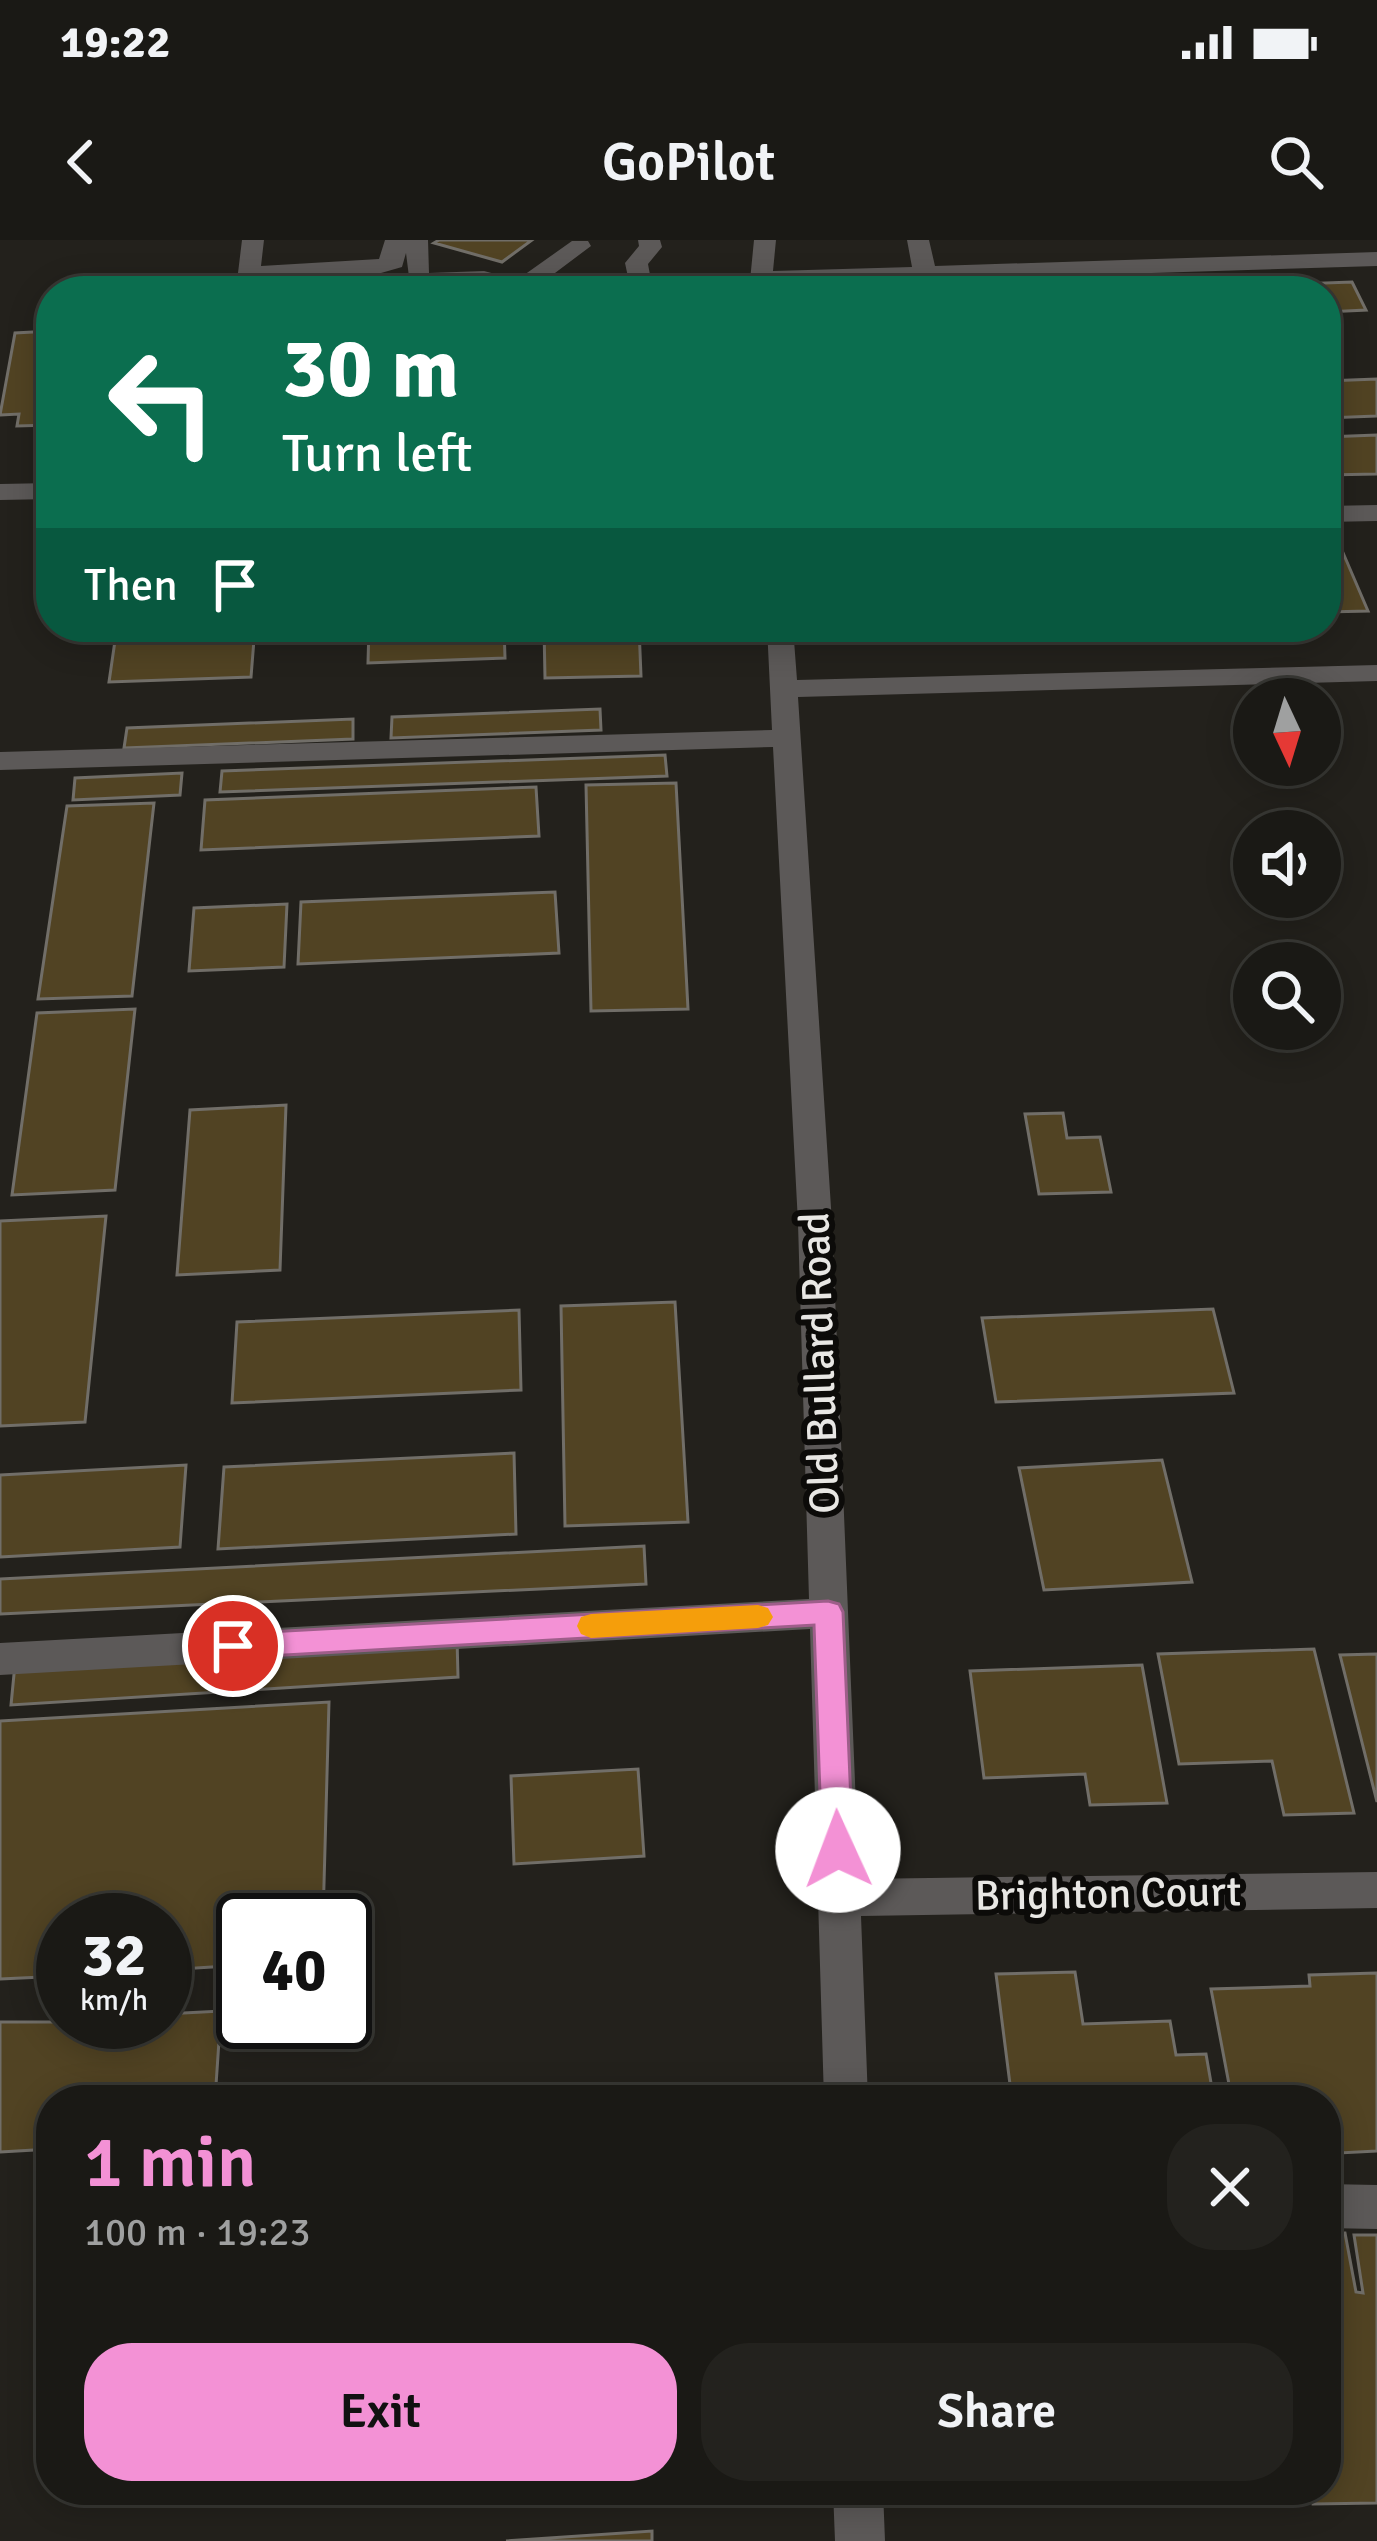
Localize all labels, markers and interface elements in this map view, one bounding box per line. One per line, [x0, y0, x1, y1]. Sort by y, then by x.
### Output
text: 19:22 [60, 15, 170, 70]
icon: back [48, 129, 114, 195]
text: GoPilot [602, 129, 775, 196]
icon: search [1263, 129, 1329, 195]
text: 30 m [282, 317, 459, 421]
icon: left [84, 324, 240, 480]
text: Turn left [282, 420, 472, 487]
icon: arrive [202, 552, 268, 618]
text: Then [84, 558, 178, 613]
north arrow [1233, 678, 1341, 786]
map controls [1233, 678, 1341, 1050]
button: sound [1233, 810, 1341, 918]
button: search [1233, 942, 1341, 1050]
street label: Old Bullard Road [789, 1211, 851, 1515]
pin [182, 1595, 284, 1697]
icon: arrive [200, 1613, 266, 1679]
position arrow [775, 1787, 901, 1913]
street label: Brighton Court [974, 1866, 1242, 1922]
speed limit sign: 40 [216, 1893, 372, 2049]
text: 32 [82, 1919, 146, 1993]
text: km/h [80, 1982, 148, 2019]
text: 1 min [84, 2118, 256, 2207]
button: close [1167, 2124, 1293, 2250]
text: 100 m · 19:23 [84, 2208, 311, 2256]
button: Exit [84, 2343, 677, 2481]
button: Share [701, 2343, 1293, 2481]

